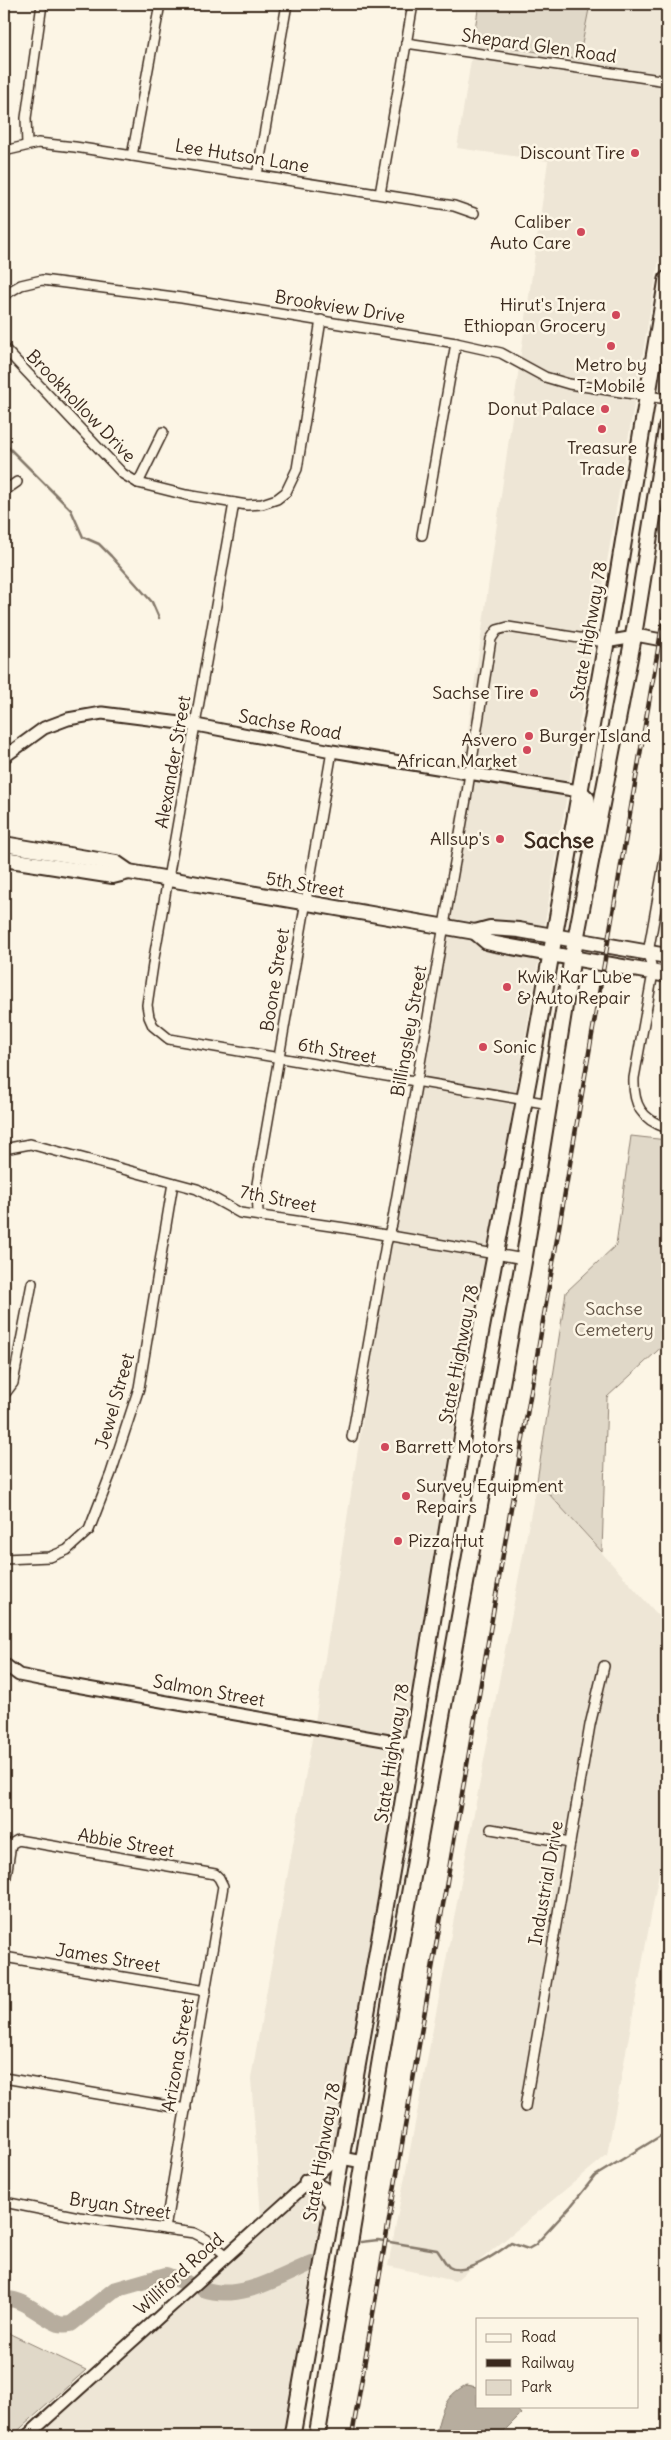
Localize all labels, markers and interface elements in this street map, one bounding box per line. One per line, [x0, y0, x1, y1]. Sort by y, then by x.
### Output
street label: Shepard Glen Road [460, 23, 618, 68]
street label: Lee Hutson Lane [173, 134, 311, 177]
place label: Discount Tire [520, 141, 625, 164]
marker: Discount Tire [629, 147, 641, 159]
place label: Caliber Auto Care [490, 210, 572, 254]
marker: Caliber Auto Care [575, 226, 587, 238]
street label: Brookview Drive [273, 285, 407, 328]
place label: Hirut's Injera Ethiopan Grocery [463, 293, 606, 337]
marker: Hirut's Injera Ethiopan Grocery [610, 309, 622, 321]
marker: Metro by T-Mobile [605, 340, 617, 352]
street label: Brookhollow Drive [22, 344, 141, 467]
place label: Metro by T-Mobile [575, 353, 647, 397]
place label: Donut Palace [488, 397, 595, 420]
marker: Donut Palace [599, 403, 611, 415]
marker: Treasure Trade [596, 423, 608, 435]
place label: Treasure Trade [567, 436, 637, 480]
street label: State Highway 78 [565, 559, 612, 702]
place label: Sachse Tire [432, 681, 524, 704]
marker: Sachse Tire [528, 687, 540, 699]
street label: Alexander Street [150, 694, 196, 830]
street label: Sachse Road [237, 704, 344, 745]
place label: Burger Island [539, 724, 652, 747]
place label: Asvero African Market [397, 728, 517, 772]
marker: Burger Island [523, 730, 535, 742]
marker: Asvero African Market [521, 744, 533, 756]
district label: Sachse [524, 826, 594, 854]
place label: Allsup's [430, 827, 490, 850]
marker: Allsup's [494, 833, 506, 845]
street label: 5th Street [264, 866, 346, 903]
street label: Boone Street [255, 927, 294, 1033]
street label: Billingsley Street [386, 963, 431, 1098]
place label: Kwik Kar Lube & Auto Repair [517, 965, 632, 1009]
marker: Kwik Kar Lube & Auto Repair [501, 981, 513, 993]
street label: 6th Street [296, 1032, 378, 1069]
place label: Sonic [493, 1035, 537, 1058]
marker: Sonic [477, 1041, 489, 1053]
street label: 7th Street [238, 1180, 318, 1217]
street label: State Highway 78 [434, 1282, 483, 1425]
park label: Sachse Cemetery [574, 1297, 654, 1341]
street label: Jewel Street [90, 1350, 139, 1452]
place label: Barrett Motors [395, 1435, 514, 1458]
marker: Barrett Motors [379, 1441, 391, 1453]
place label: Survey Equipment Repairs [416, 1474, 564, 1518]
marker: Survey Equipment Repairs [400, 1490, 412, 1502]
place label: Pizza Hut [408, 1529, 484, 1552]
marker: Pizza Hut [392, 1535, 404, 1547]
street label: Salmon Street [151, 1669, 267, 1712]
street label: State Highway 78 [369, 1681, 414, 1824]
street label: Industrial Drive [523, 1819, 568, 1947]
street label: Abbie Street [76, 1823, 176, 1862]
street label: James Street [54, 1938, 162, 1977]
street label: Arizona Street [156, 1997, 199, 2113]
street label: State Highway 78 [298, 2080, 345, 2223]
street label: Bryan Street [68, 2187, 172, 2224]
street label: Williford Road [129, 2227, 228, 2320]
legend [476, 2318, 638, 2408]
text: Road [521, 2327, 556, 2346]
text: Railway [521, 2353, 575, 2372]
text: Park [521, 2377, 552, 2396]

